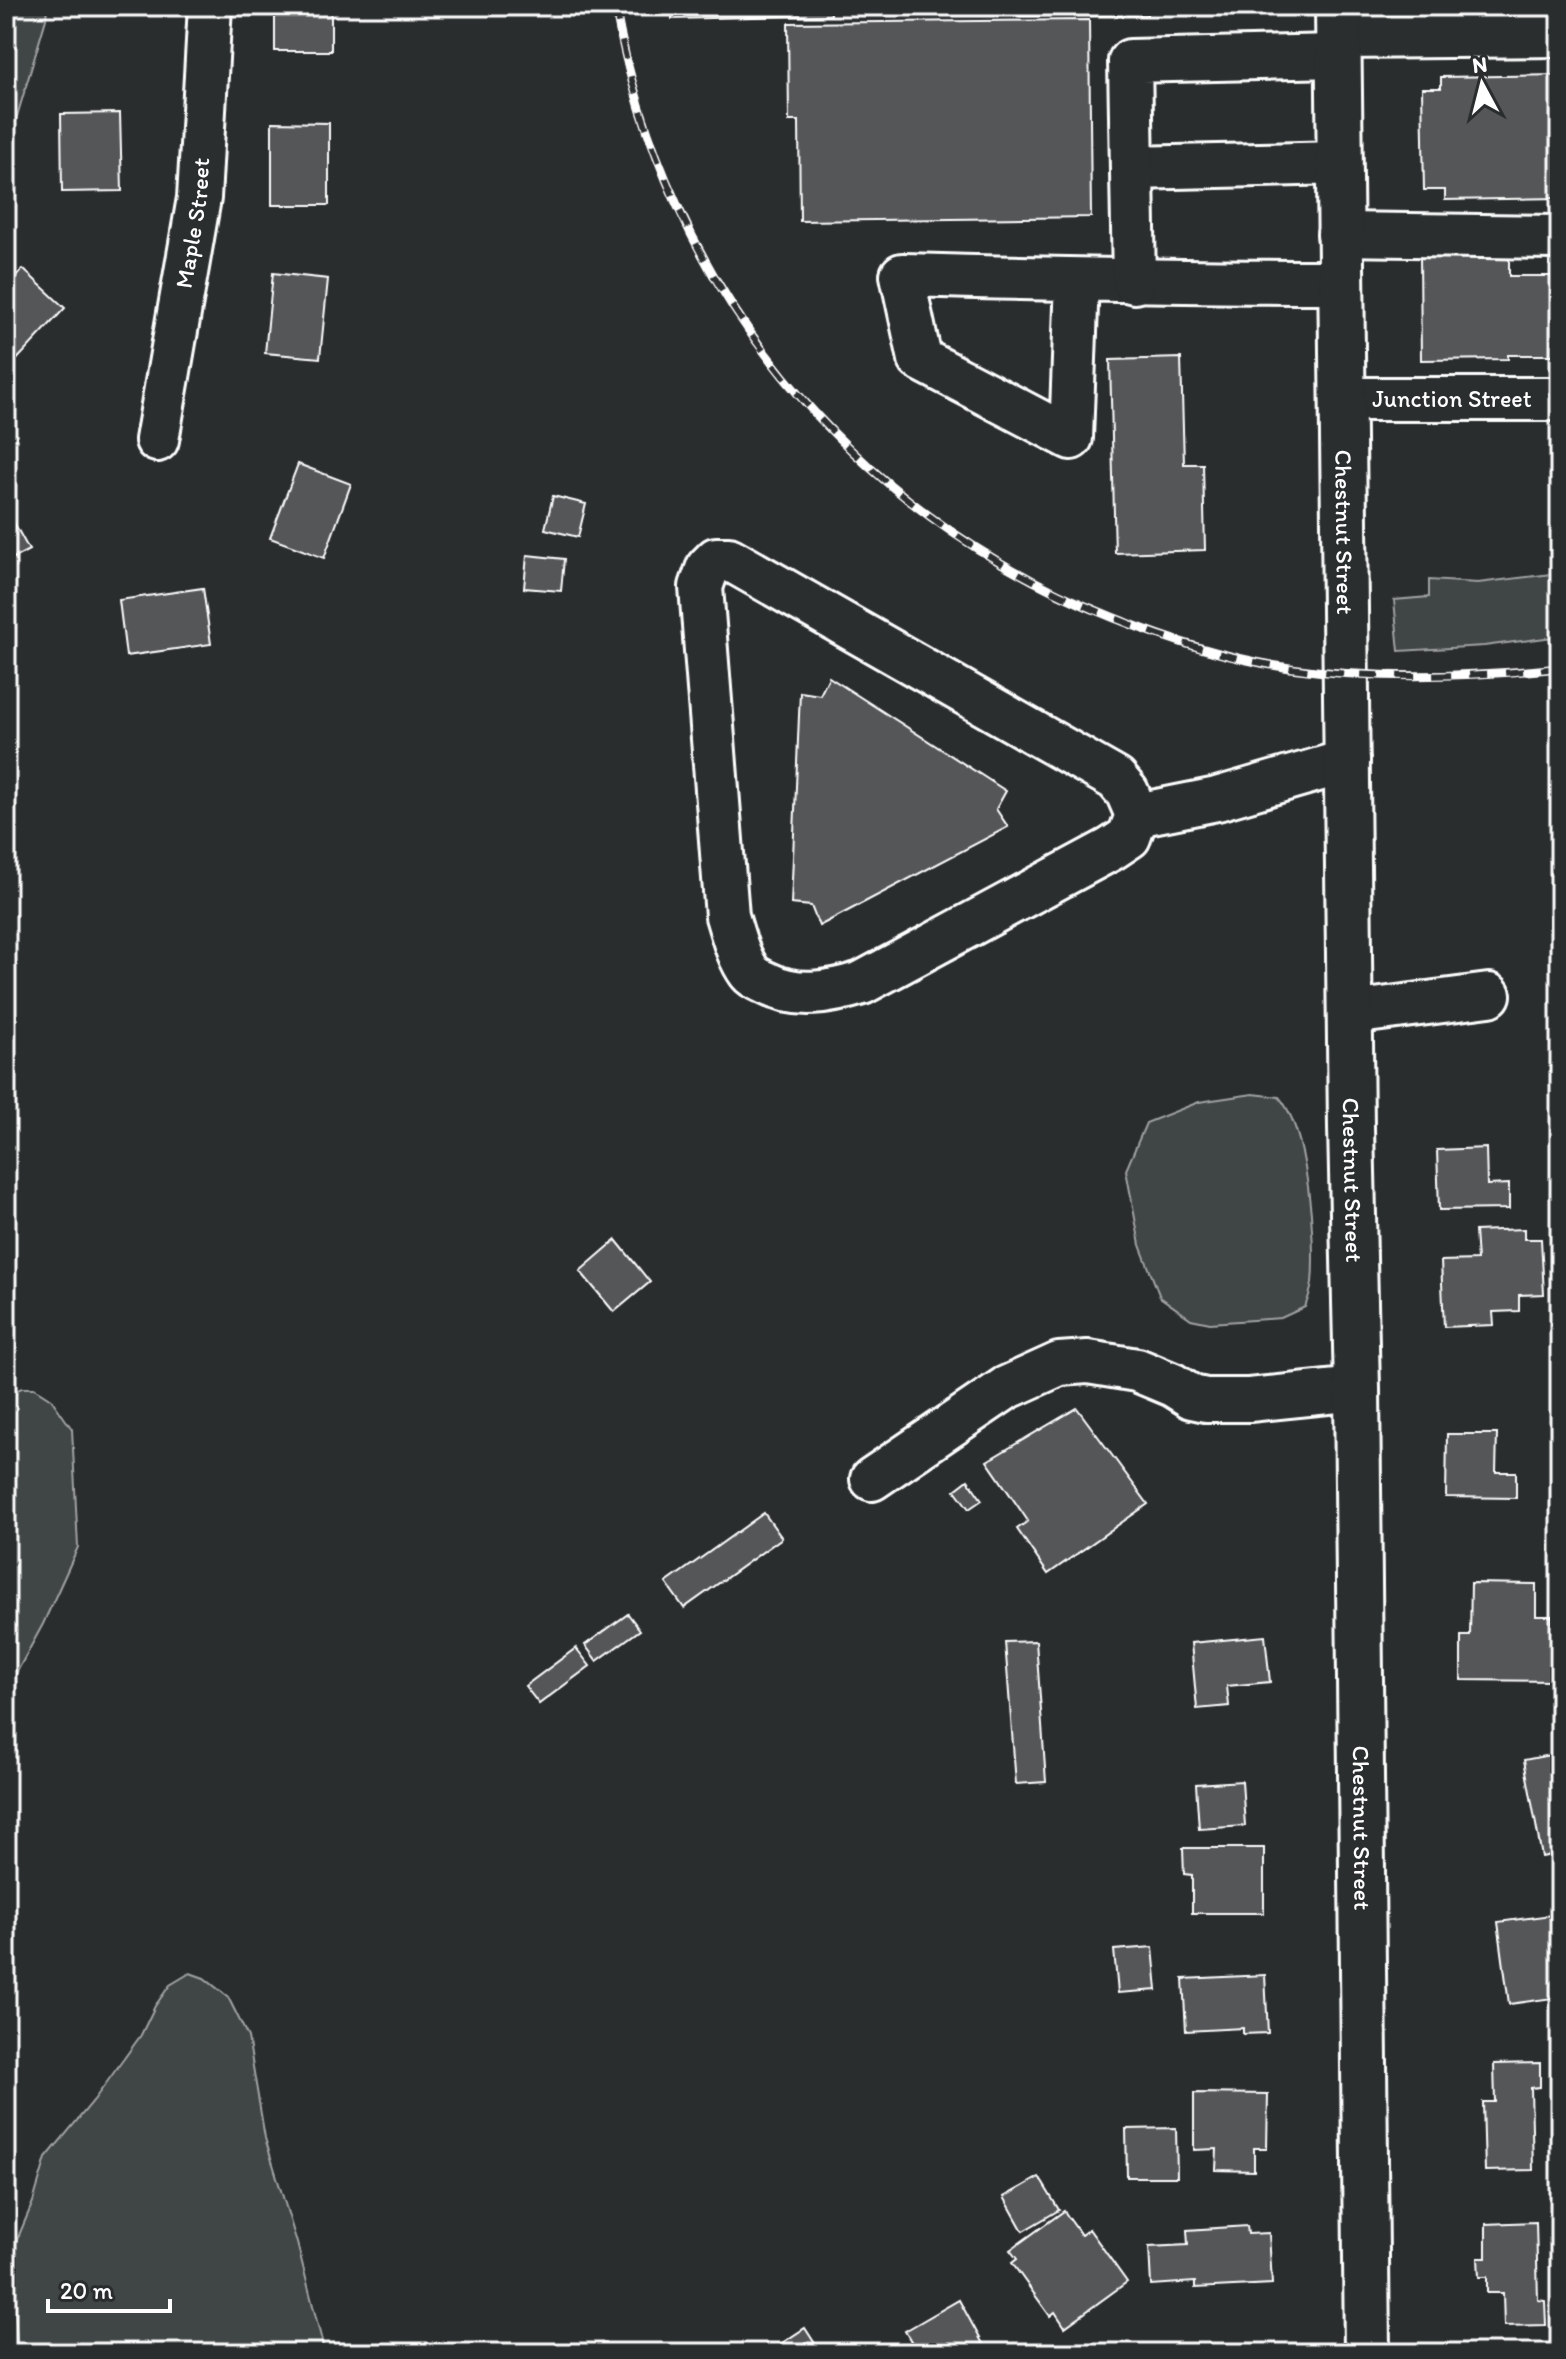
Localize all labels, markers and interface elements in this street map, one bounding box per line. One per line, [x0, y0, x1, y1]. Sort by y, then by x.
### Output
north arrow [1442, 44, 1522, 124]
text: N [1471, 50, 1489, 79]
street label: Maple Street [169, 157, 215, 291]
street label: Junction Street [1372, 384, 1532, 413]
street label: Chestnut Street [1329, 449, 1360, 614]
street label: Chestnut Street [1337, 1097, 1369, 1263]
street label: Chestnut Street [1347, 1745, 1377, 1910]
scale bar [48, 2263, 170, 2313]
text: 20 m [60, 2276, 113, 2305]

